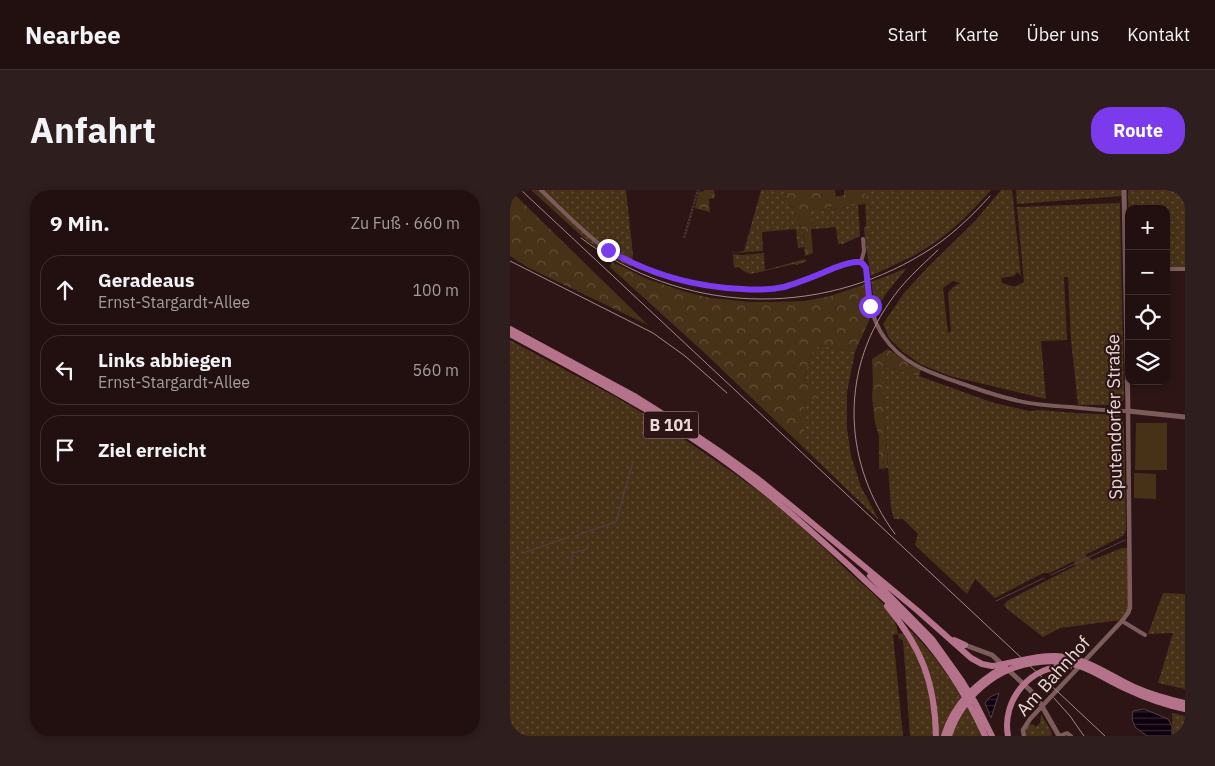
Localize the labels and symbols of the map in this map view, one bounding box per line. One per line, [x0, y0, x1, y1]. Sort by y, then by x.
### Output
route end [597, 239, 620, 262]
route start [859, 295, 882, 318]
street label: Sputendorfer Straße [1101, 334, 1127, 500]
road number: B 101 [644, 412, 698, 438]
street label: Am Bahnhof [1011, 631, 1095, 721]

